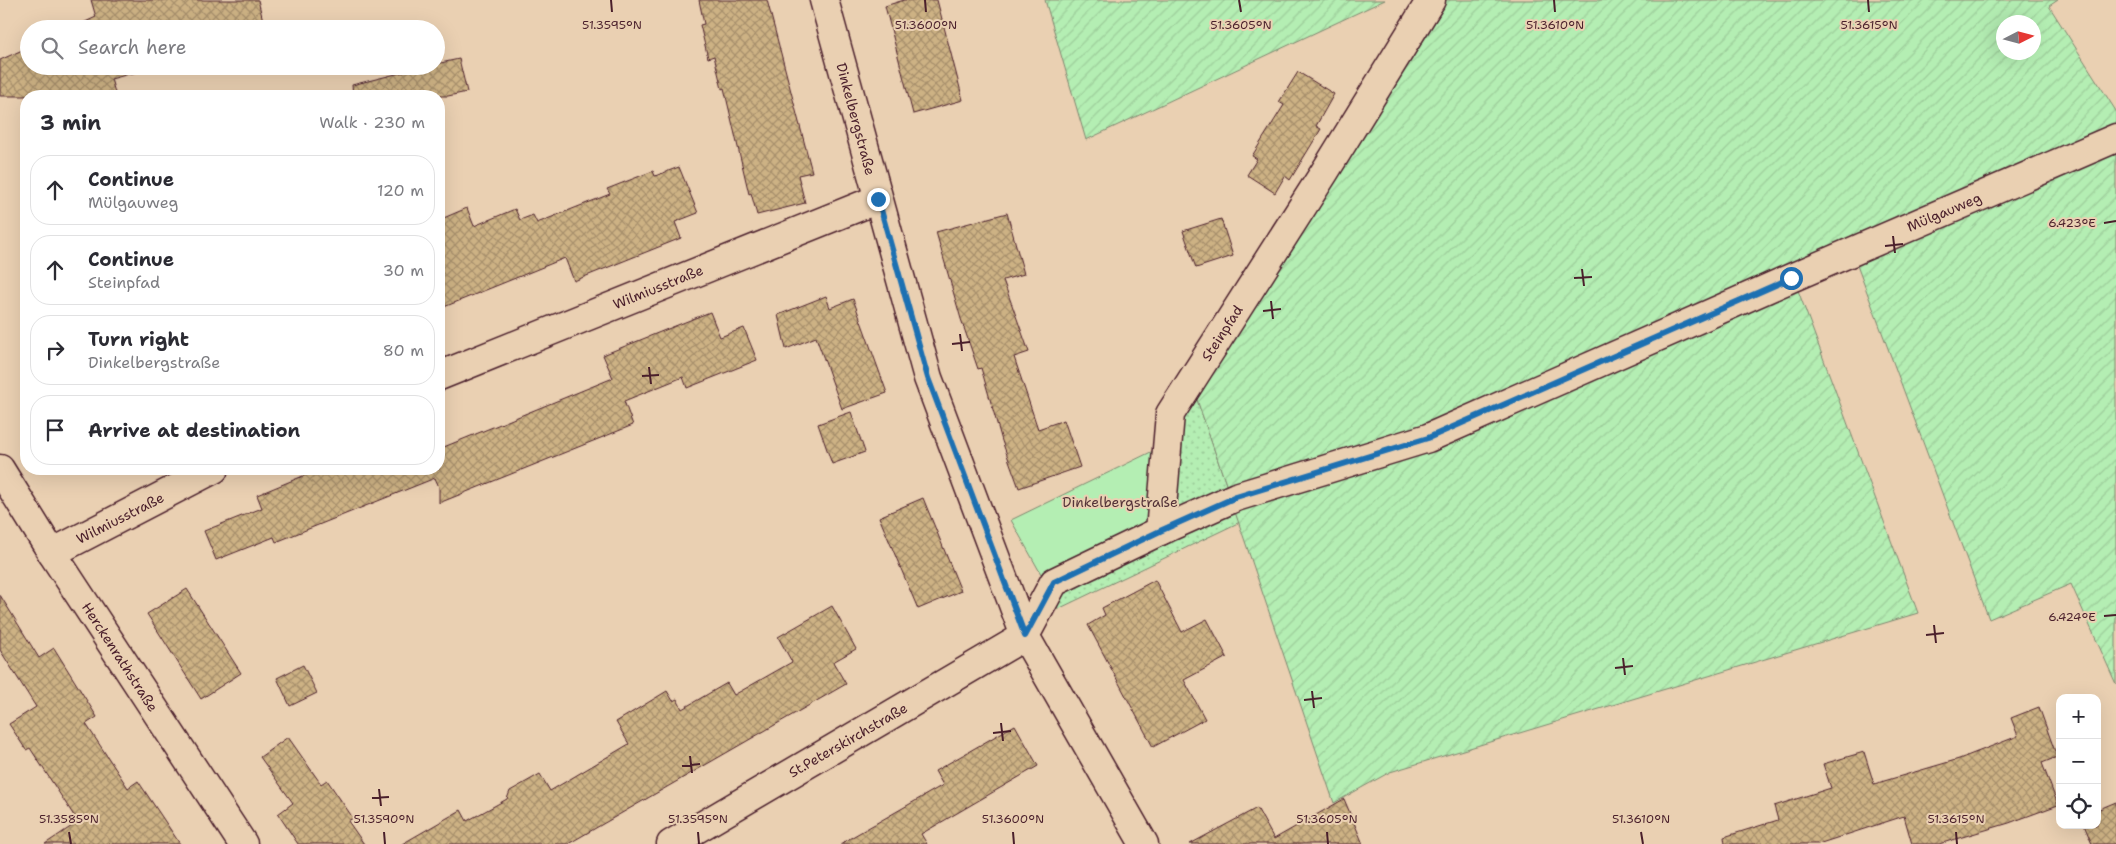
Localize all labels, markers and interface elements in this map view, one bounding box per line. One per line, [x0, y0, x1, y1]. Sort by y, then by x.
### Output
north arrow [1996, 15, 2041, 60]
text: 51.3595°N [582, 17, 642, 33]
text: 51.3600°N [895, 17, 957, 33]
text: 51.3605°N [1210, 17, 1272, 33]
text: 51.3610°N [1526, 17, 1584, 33]
text: 51.3615°N [1840, 17, 1898, 33]
search box [20, 20, 445, 75]
icon: search [38, 34, 66, 62]
text: Search here [78, 35, 187, 60]
street label: Dinkelbergstraße [832, 61, 880, 177]
text: 3 min [40, 109, 101, 137]
text: Walk · 230 m [319, 112, 425, 133]
text: Continue [88, 167, 174, 192]
icon: ahead [41, 176, 69, 204]
text: 120 m [377, 180, 424, 201]
route end [867, 188, 890, 211]
street label: Mülgauweg [1904, 188, 1984, 236]
text: Mülgauweg [88, 192, 178, 213]
text: 6.423°E [2048, 215, 2096, 231]
text: Continue [88, 247, 174, 272]
icon: ahead [41, 256, 69, 284]
text: 30 m [383, 260, 424, 281]
street label: Wilmiusstraße [610, 261, 706, 313]
route start [1780, 267, 1803, 290]
text: Steinpfad [88, 272, 160, 293]
street label: Steinpfad [1197, 302, 1247, 364]
text: Turn right [88, 327, 189, 352]
icon: right [41, 336, 69, 364]
text: 80 m [383, 340, 424, 361]
text: Dinkelbergstraße [88, 352, 220, 373]
icon: arrive [41, 416, 69, 444]
text: Arrive at destination [88, 418, 300, 443]
street label: Wilmiusstraße [73, 488, 167, 548]
park label: Dinkelbergstraße [1062, 493, 1178, 511]
street label: Herckenrathstraße [78, 599, 162, 715]
text: 6.424°E [2048, 609, 2096, 625]
map controls [2056, 694, 2101, 829]
button: + [2056, 694, 2101, 739]
street label: St.Peterskirchstraße [785, 699, 911, 781]
button: − [2056, 739, 2101, 784]
button: locate [2056, 784, 2101, 829]
text: 51.3585°N [39, 811, 99, 827]
text: 51.3590°N [354, 811, 414, 827]
text: 51.3595°N [668, 811, 728, 827]
text: 51.3600°N [982, 811, 1044, 827]
text: 51.3605°N [1296, 811, 1358, 827]
text: 51.3610°N [1612, 811, 1670, 827]
text: 51.3615°N [1927, 811, 1985, 827]

